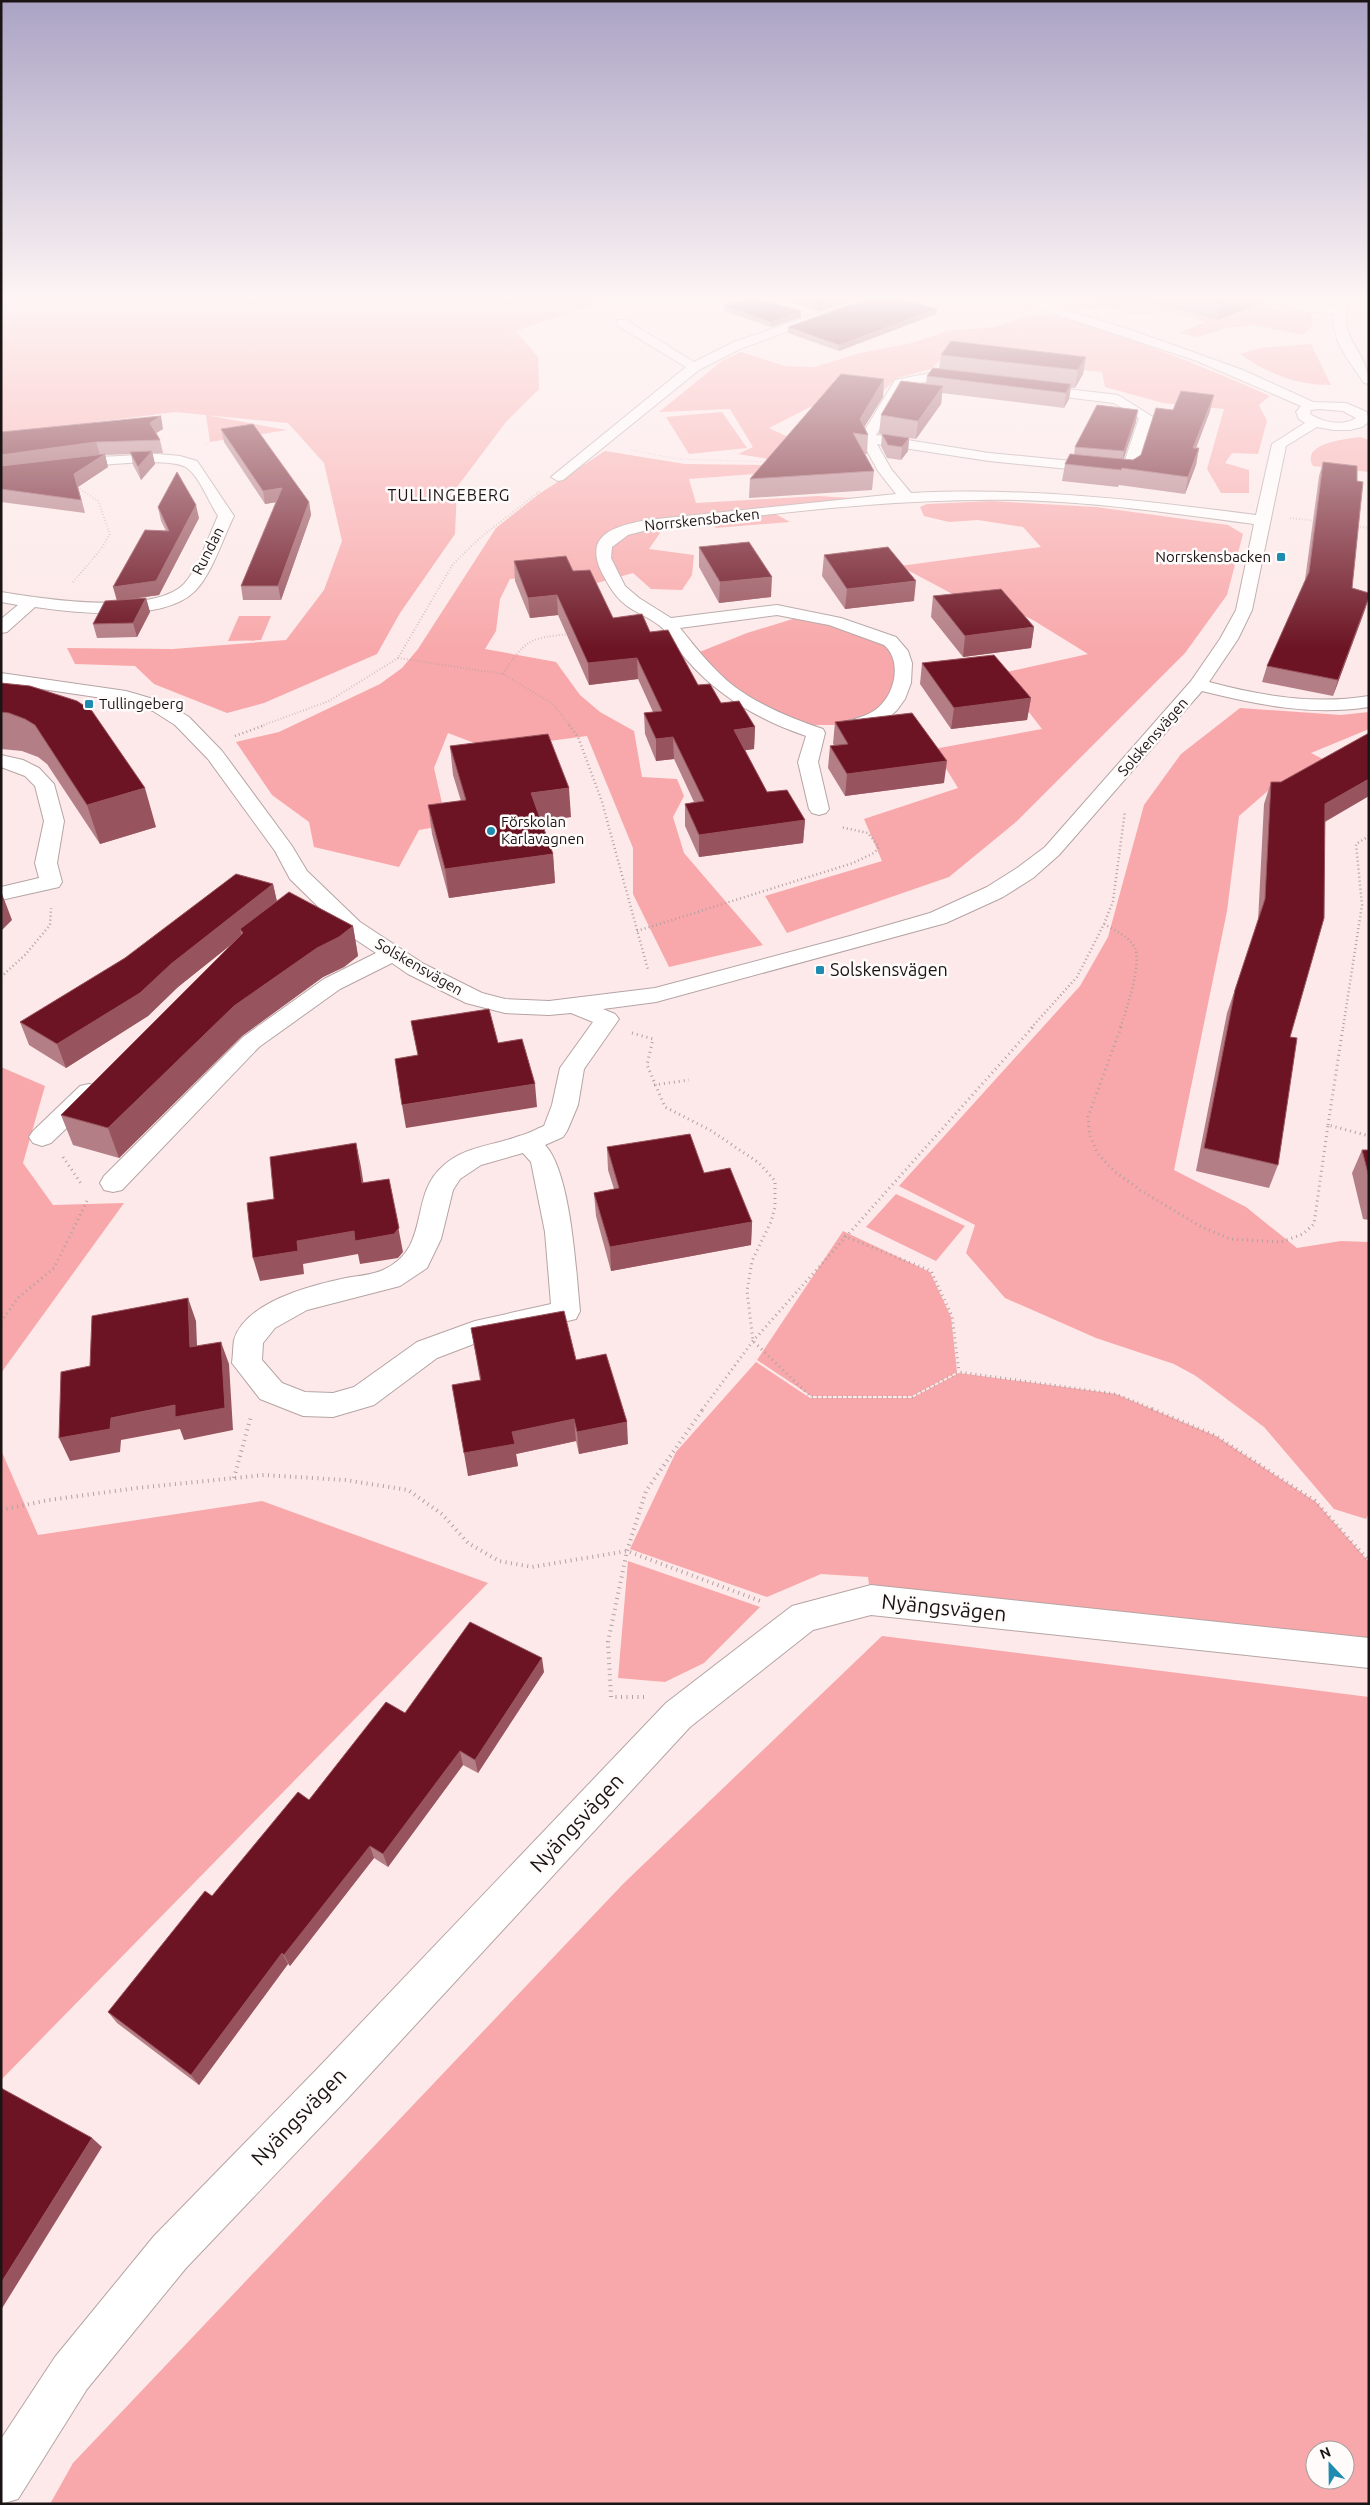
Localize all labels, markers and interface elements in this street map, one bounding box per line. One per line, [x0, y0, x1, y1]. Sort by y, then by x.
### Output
district label: TULLINGEBERG [388, 486, 510, 504]
street label: Norrskensbacken [644, 505, 760, 534]
street label: Rundan [188, 524, 227, 578]
place label: Norrskensbacken [1155, 548, 1271, 565]
marker: Norrskensbacken [1275, 551, 1287, 563]
street label: Solskensvägen [1114, 694, 1191, 779]
place label: Tullingeberg [99, 695, 184, 712]
marker: Tullingeberg [83, 698, 95, 710]
place label: Förskolan Karlavagnen [501, 813, 584, 847]
marker: Förskolan Karlavagnen [485, 825, 497, 837]
street label: Solskensvägen [372, 935, 466, 998]
place label: Solskensvägen [830, 959, 948, 979]
marker: Solskensvägen [814, 964, 826, 976]
street label: Nyängsvägen [880, 1588, 1008, 1626]
street label: Nyängsvägen [525, 1768, 628, 1876]
street label: Nyängsvägen [246, 2063, 351, 2170]
north arrow [1305, 2440, 1355, 2490]
text: N [1317, 2444, 1333, 2462]

